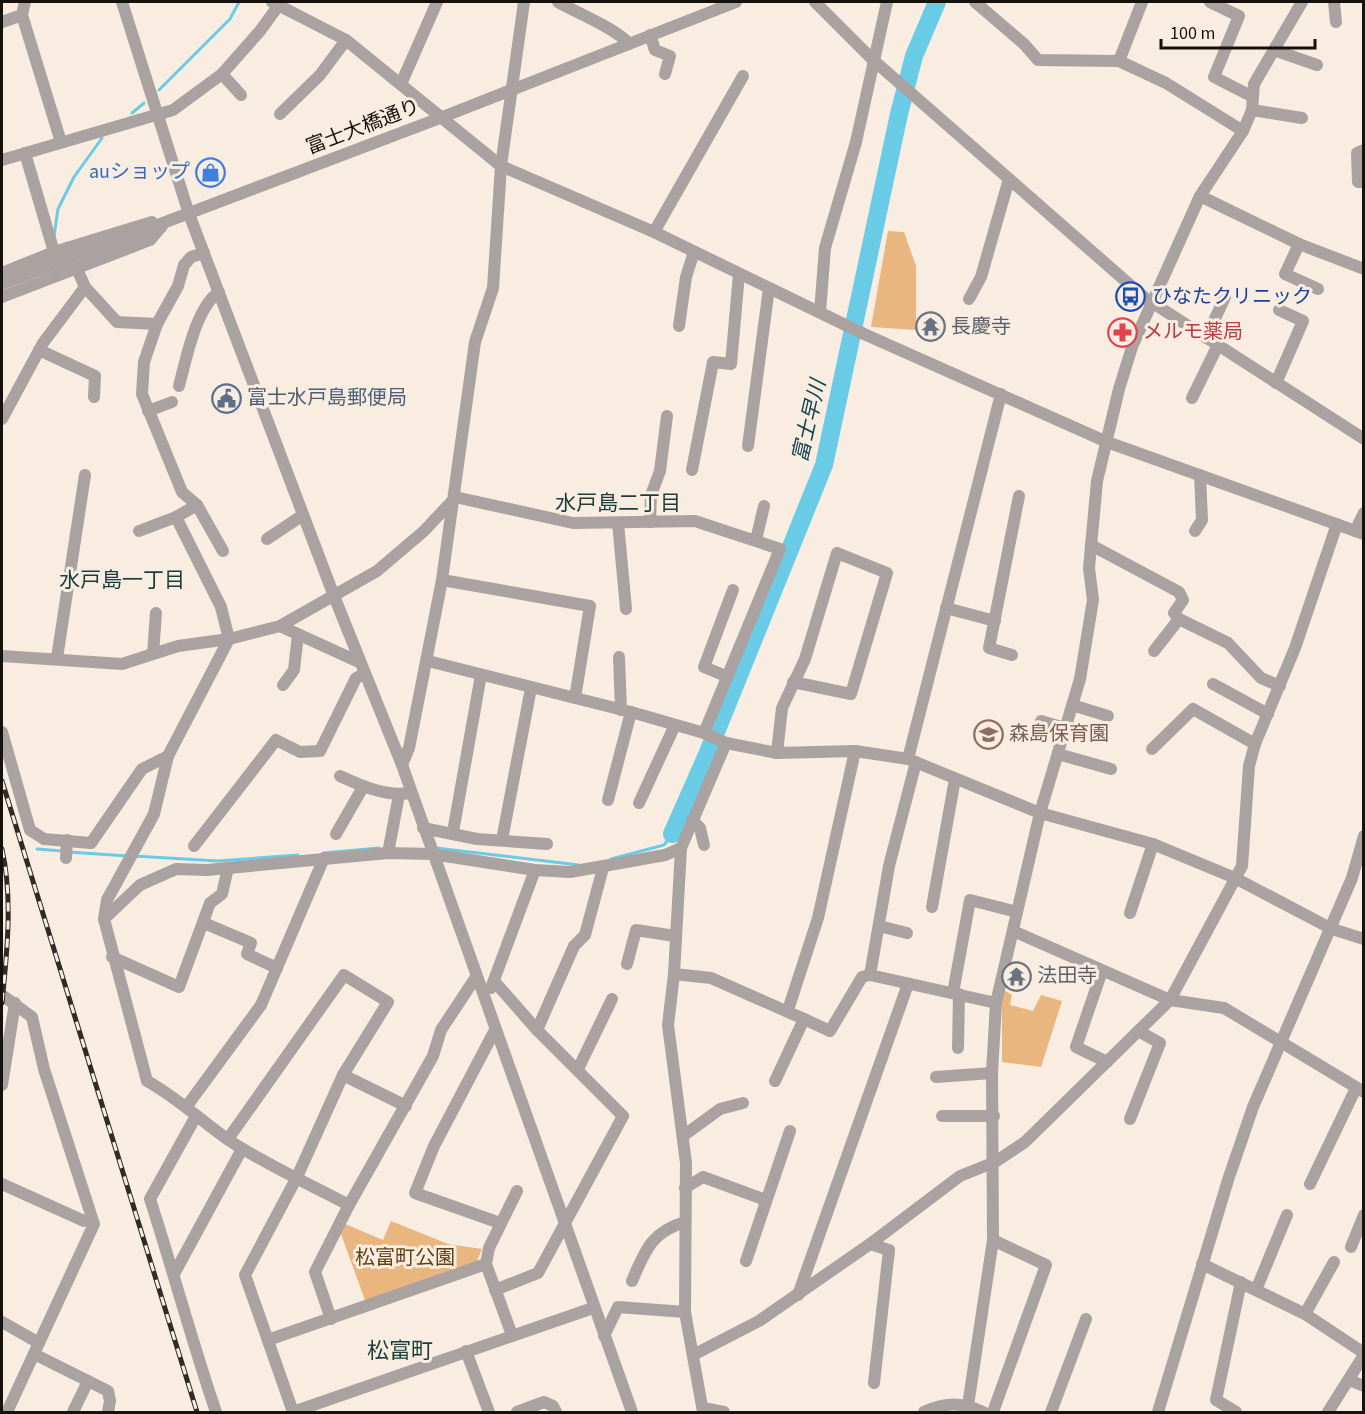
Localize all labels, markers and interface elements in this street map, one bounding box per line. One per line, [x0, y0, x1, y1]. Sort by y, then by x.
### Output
scale bar [1161, 12, 1316, 50]
text: 100 m [1170, 21, 1215, 46]
street label: 富士大橋通り [302, 92, 424, 162]
shop icon: auショップ [195, 156, 227, 188]
place label: auショップ [89, 158, 190, 186]
bus stop icon: ひなたクリニック [1115, 281, 1147, 313]
place label: ひなたクリニック [1152, 283, 1312, 311]
temple icon: 長慶寺 [914, 311, 946, 343]
place label: 長慶寺 [951, 313, 1011, 341]
pharmacy icon: メルモ薬局 [1106, 316, 1138, 348]
place label: メルモ薬局 [1143, 318, 1243, 346]
water label: 富士早川 [785, 375, 834, 465]
public building icon: 富士水戸島郵便局 [210, 382, 242, 414]
place label: 富士水戸島郵便局 [247, 384, 407, 412]
district label: 水戸島二丁目 [555, 488, 681, 518]
district label: 水戸島一丁目 [59, 565, 185, 595]
school or university icon: 森島保育園 [972, 718, 1004, 750]
place label: 森島保育園 [1009, 720, 1109, 748]
temple icon: 法田寺 [1000, 960, 1032, 992]
place label: 法田寺 [1037, 962, 1097, 990]
park label: 松富町公園 [355, 1244, 455, 1272]
district label: 松富町 [367, 1335, 433, 1367]

